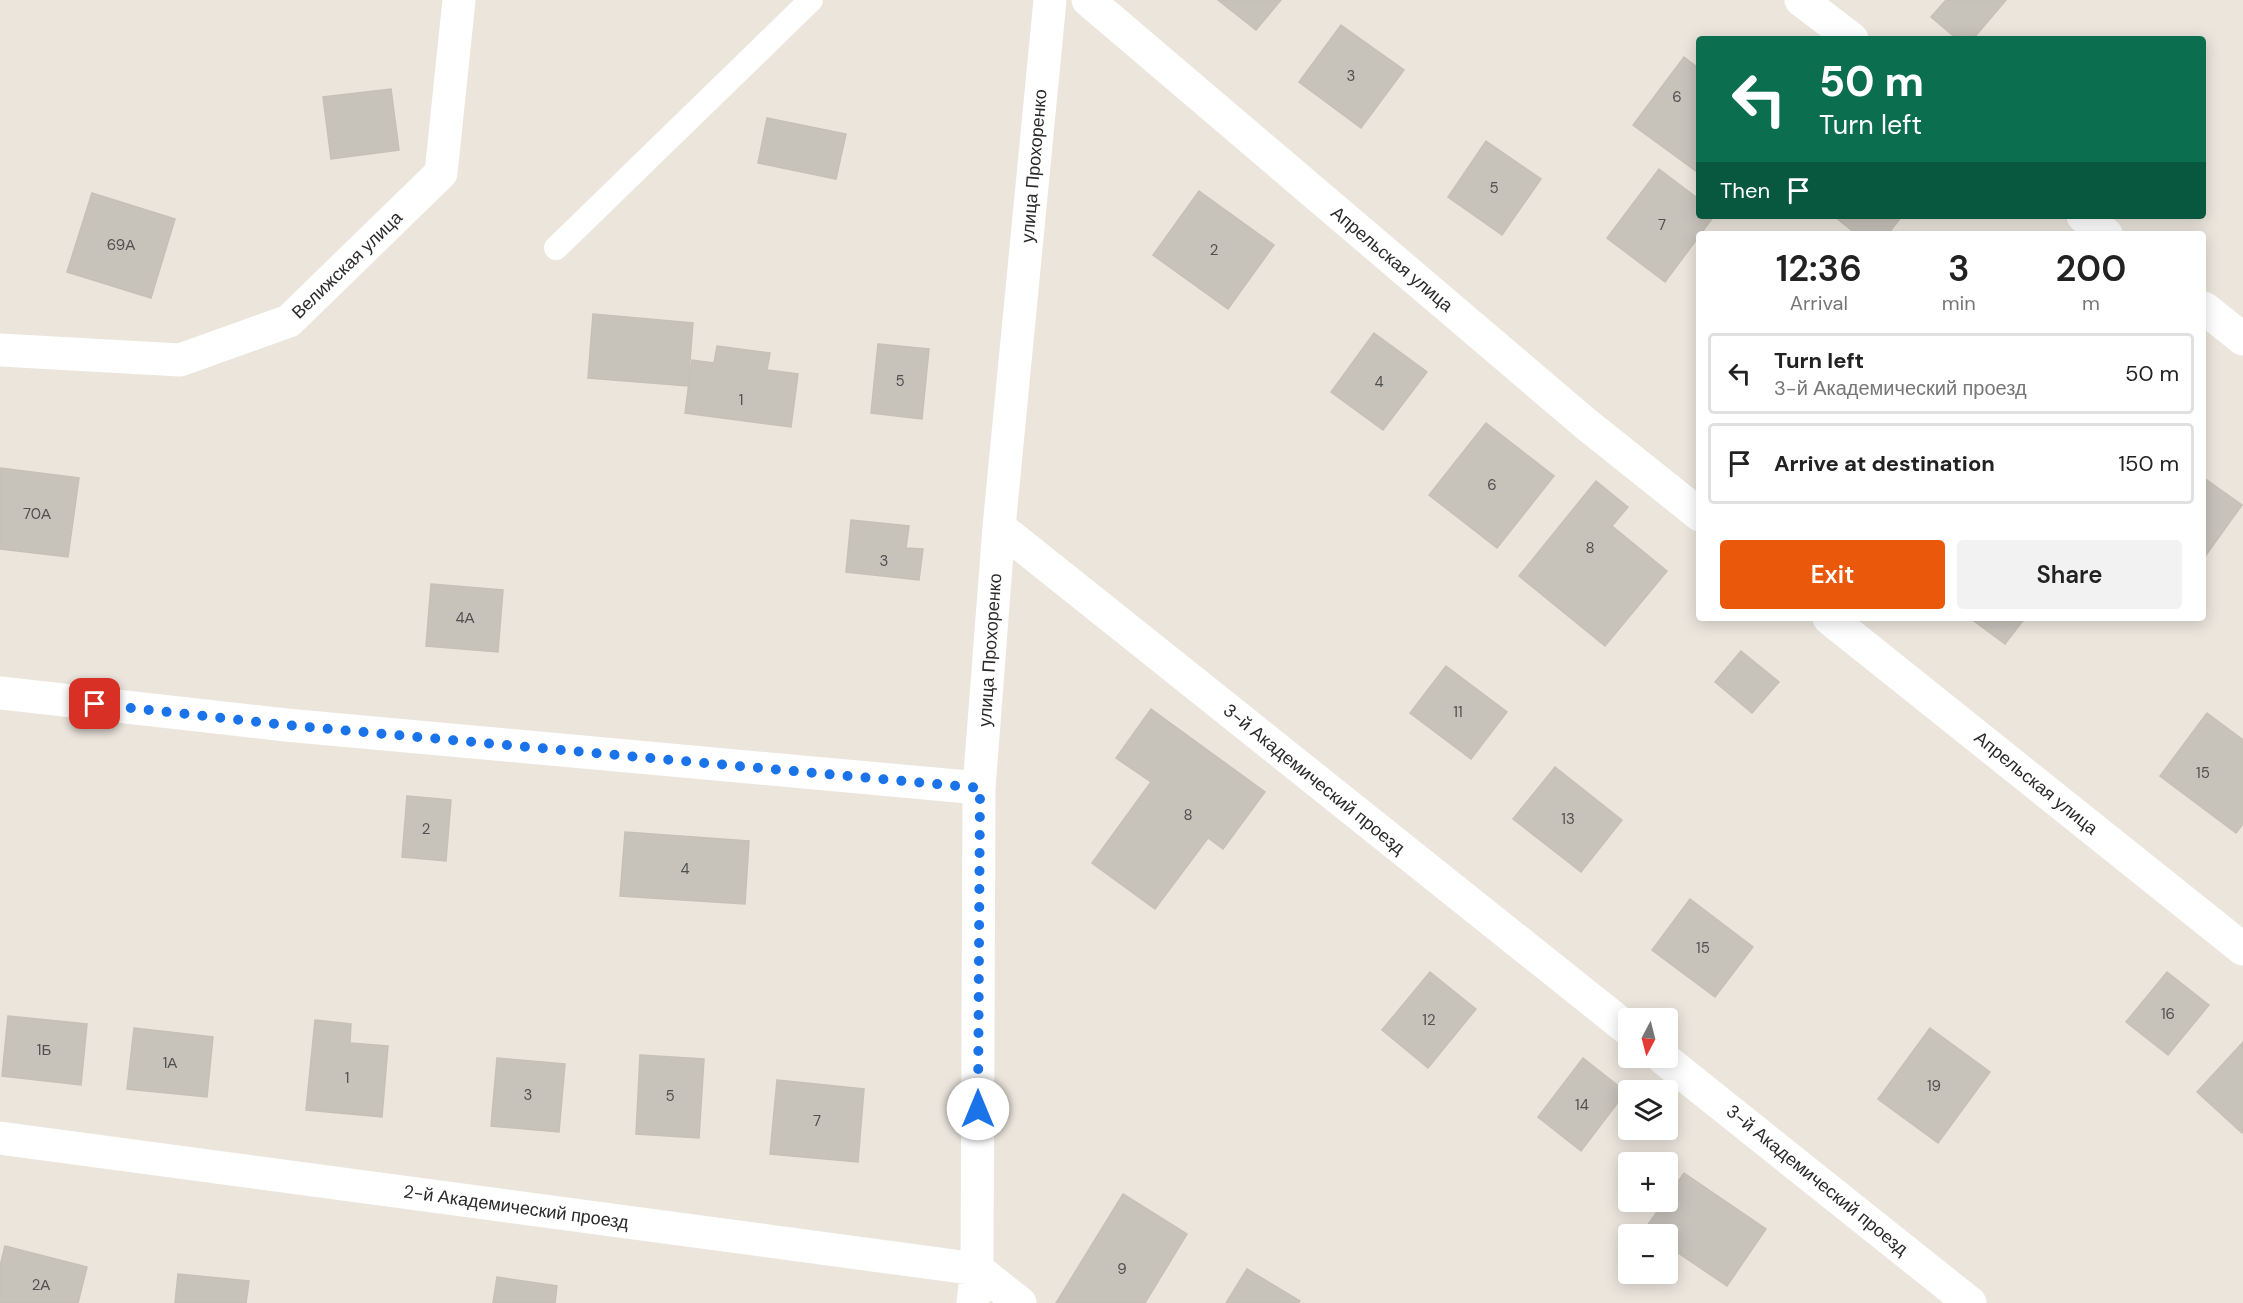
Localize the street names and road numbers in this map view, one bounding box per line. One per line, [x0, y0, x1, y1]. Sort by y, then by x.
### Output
street label: улица Прохоренко [1015, 88, 1053, 244]
street label: Апрельская улица [1326, 201, 1459, 318]
street label: Велижская улица [286, 205, 408, 324]
street label: улица Прохоренко [973, 572, 1007, 728]
street label: 3-й Академический проезд [1218, 698, 1410, 860]
street label: Апрельская улица [1969, 726, 2104, 841]
street label: 3-й Академический проезд [1721, 1099, 1913, 1261]
street label: 2-й Академический проезд [402, 1179, 631, 1235]

